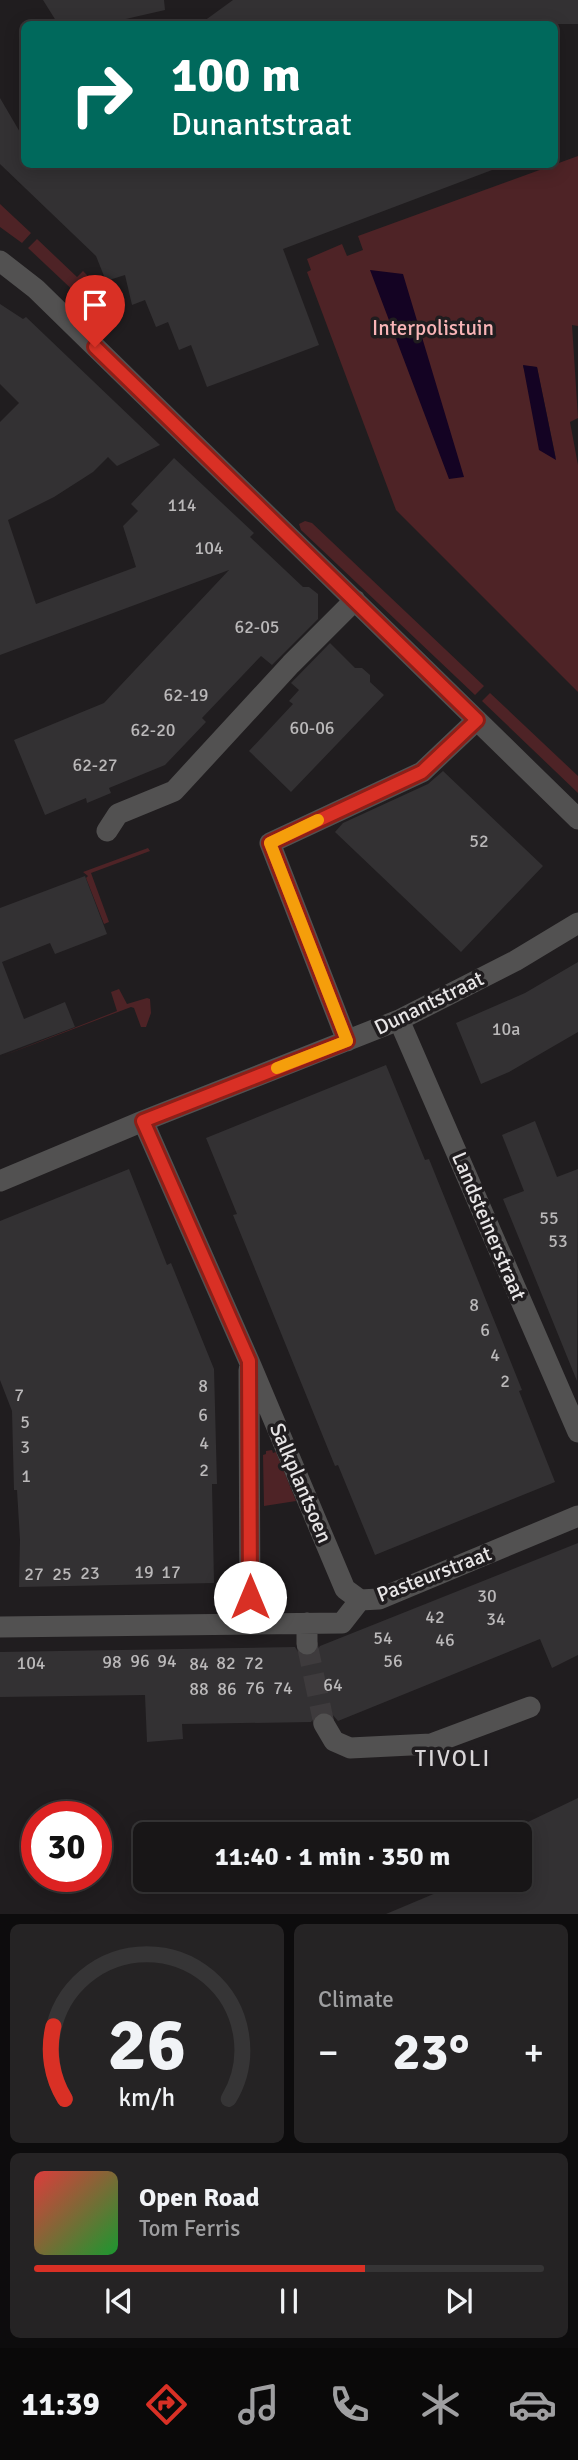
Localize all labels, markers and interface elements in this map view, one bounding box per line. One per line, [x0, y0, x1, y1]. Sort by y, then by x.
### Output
text: 100 m [171, 45, 301, 105]
icon: right [56, 49, 147, 140]
text: Dunantstraat [171, 105, 352, 144]
pin [65, 275, 125, 347]
icon: arrive [76, 286, 114, 324]
park label: Interpolistuin [372, 315, 494, 341]
house number: 114 [167, 494, 197, 516]
house number: 104 [194, 537, 224, 559]
house number: 62-05 [234, 616, 280, 638]
house number: 62-19 [163, 684, 209, 706]
house number: 60-06 [289, 717, 335, 739]
house number: 62-20 [130, 719, 176, 741]
house number: 62-27 [72, 754, 118, 776]
house number: 52 [469, 830, 489, 852]
street label: Dunantstraat [370, 965, 488, 1041]
house number: 10a [492, 1018, 520, 1040]
street label: Landsteinerstraat [446, 1148, 532, 1304]
house number: 55 [539, 1207, 559, 1229]
house number: 53 [548, 1230, 568, 1252]
house number: 8 [469, 1294, 479, 1316]
house number: 6 [480, 1319, 490, 1341]
house number: 4 [490, 1344, 500, 1366]
house number: 2 [500, 1370, 510, 1392]
house number: 8 [198, 1375, 208, 1397]
house number: 7 [14, 1384, 24, 1406]
house number: 6 [198, 1404, 208, 1426]
house number: 5 [20, 1411, 30, 1433]
street label: Salkplantsoen [264, 1419, 338, 1547]
house number: 4 [199, 1432, 209, 1454]
house number: 3 [20, 1436, 30, 1458]
house number: 2 [199, 1459, 209, 1481]
house number: 1 [21, 1465, 31, 1487]
street label: Pasteurstraat [373, 1540, 495, 1608]
position arrow [213, 1560, 287, 1634]
house number: 19 [134, 1561, 154, 1583]
house number: 17 [161, 1561, 181, 1583]
house number: 23 [80, 1562, 100, 1584]
house number: 27 [24, 1563, 44, 1585]
house number: 25 [52, 1563, 72, 1585]
house number: 30 [477, 1585, 497, 1607]
house number: 42 [425, 1606, 445, 1628]
house number: 34 [486, 1608, 506, 1630]
house number: 54 [373, 1627, 393, 1649]
house number: 46 [435, 1629, 455, 1651]
house number: 96 [130, 1650, 150, 1672]
house number: 94 [157, 1650, 177, 1672]
house number: 56 [383, 1650, 403, 1672]
house number: 98 [102, 1651, 122, 1673]
house number: 104 [16, 1652, 46, 1674]
house number: 82 [216, 1652, 236, 1674]
house number: 72 [244, 1652, 264, 1674]
house number: 84 [189, 1653, 209, 1675]
house number: 64 [323, 1674, 343, 1696]
house number: 76 [245, 1677, 265, 1699]
house number: 74 [273, 1677, 293, 1699]
house number: 88 [189, 1678, 209, 1700]
house number: 86 [217, 1678, 237, 1700]
district label: TIVOLI [415, 1744, 491, 1773]
speed limit sign: 30 [21, 1801, 112, 1892]
text: 11:40 · 1 min · 350 m [215, 1841, 450, 1873]
text: Climate [318, 1985, 394, 2014]
text: 26 [108, 2002, 186, 2091]
text: 23° [393, 2020, 469, 2084]
text: − [318, 2029, 339, 2076]
text: + [523, 2029, 544, 2076]
text: km/h [119, 2082, 175, 2113]
text: Open Road [139, 2182, 260, 2214]
text: Tom Ferris [139, 2214, 240, 2243]
icon: previous [100, 2282, 138, 2320]
icon: pause [270, 2282, 308, 2320]
icon: next [440, 2282, 478, 2320]
icon: directions [142, 2380, 191, 2429]
icon: music [234, 2380, 283, 2429]
icon: phone [325, 2380, 374, 2429]
icon: climate [416, 2380, 465, 2429]
icon: car [508, 2380, 557, 2429]
text: 11:39 [21, 2385, 100, 2424]

